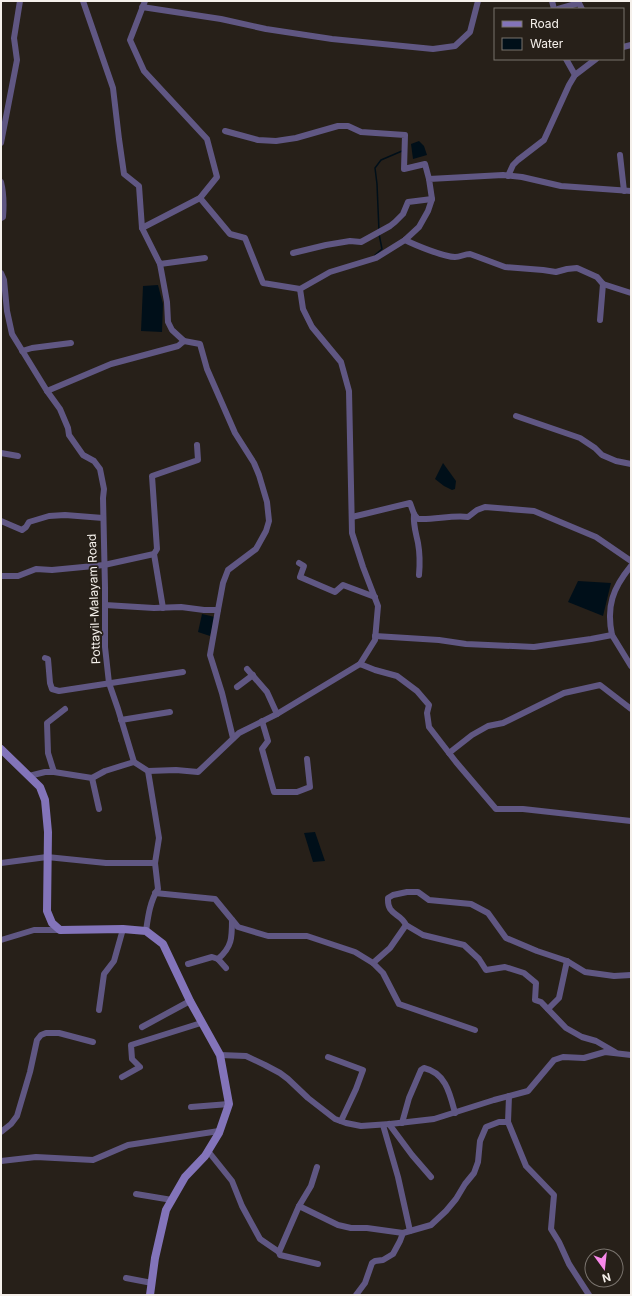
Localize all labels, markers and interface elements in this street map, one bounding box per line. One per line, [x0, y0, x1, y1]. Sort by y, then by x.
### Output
legend [494, 8, 624, 60]
text: Road [530, 16, 559, 31]
text: Water [530, 36, 564, 51]
street label: Pottayil-Malayam Road [84, 534, 103, 664]
north arrow [584, 1248, 624, 1288]
text: N [601, 1270, 612, 1286]

